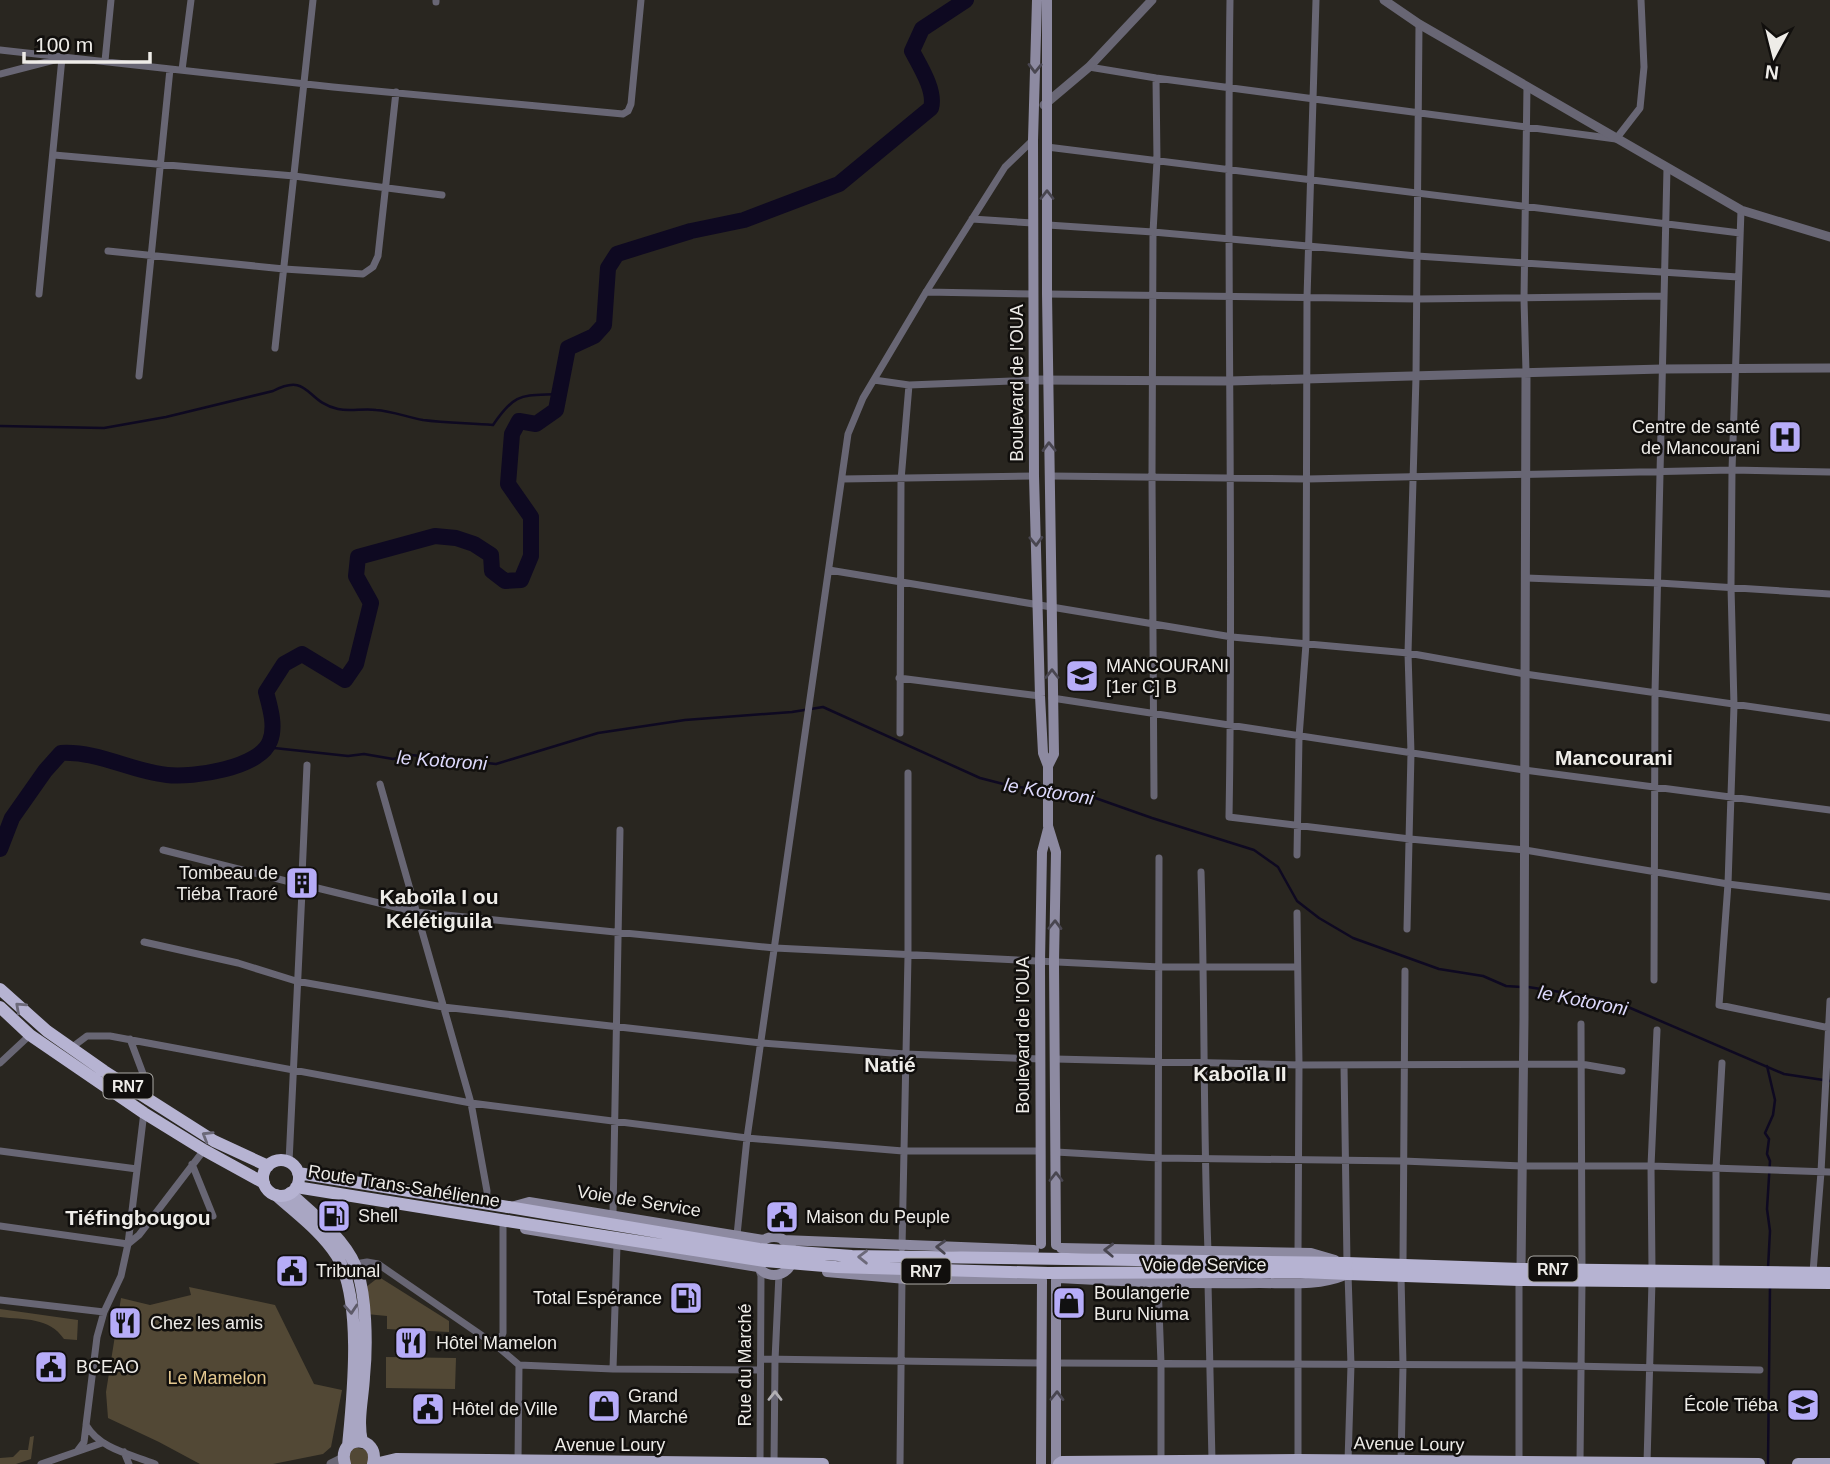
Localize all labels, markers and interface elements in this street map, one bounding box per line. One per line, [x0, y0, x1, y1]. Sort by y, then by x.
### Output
scale bar [24, 21, 150, 65]
north arrow [1739, 21, 1809, 91]
text: 100 m [35, 33, 93, 56]
text: N [1764, 61, 1780, 84]
one-way arrow [1028, 63, 1043, 74]
one-way arrow [1039, 189, 1055, 200]
street label: Boulevard de l'OUA [1007, 304, 1027, 462]
place label: Centre de santé de Mancourani [1632, 417, 1760, 458]
hospital icon: Centre de santé de Mancourani [1766, 418, 1804, 456]
one-way arrow [1041, 441, 1057, 452]
one-way arrow [1028, 536, 1044, 546]
place label: MANCOURANI [1er C] B [1106, 656, 1229, 697]
school or university icon: MANCOURANI [1er C] B [1063, 657, 1101, 695]
one-way arrow [1044, 668, 1060, 679]
district label: Mancourani [1555, 746, 1673, 769]
water label: le Kotoroni [396, 747, 489, 774]
water label: le Kotoroni [1002, 774, 1096, 809]
place label: Tombeau de Tiéba Traoré [177, 863, 278, 904]
building icon: Tombeau de Tiéba Traoré [283, 864, 321, 902]
district label: Kaboïla I ou Kélétiguila [379, 885, 499, 932]
one-way arrow [1047, 919, 1062, 930]
street label: Boulevard de l'OUA [1013, 956, 1033, 1114]
water label: le Kotoroni [1536, 982, 1630, 1020]
one-way arrow [15, 1003, 28, 1015]
district label: Natié [864, 1053, 916, 1076]
district label: Kaboïla II [1193, 1062, 1287, 1085]
road number: RN7 [104, 1074, 152, 1098]
one-way arrow [201, 1131, 214, 1144]
street label: Route Trans-Sahélienne [307, 1161, 501, 1211]
one-way arrow [1048, 1171, 1064, 1181]
street label: Voie de Service [576, 1181, 702, 1221]
fuel station icon: Shell [315, 1197, 353, 1235]
public building icon: Maison du Peuple [763, 1198, 801, 1236]
district label: Tiéfingbougou [65, 1206, 211, 1229]
place label: Shell [358, 1206, 398, 1226]
place label: Maison du Peuple [806, 1207, 950, 1227]
one-way arrow [936, 1240, 947, 1255]
one-way arrow [1103, 1242, 1114, 1257]
one-way arrow [857, 1249, 868, 1264]
public building icon: Tribunal [273, 1252, 311, 1290]
street label: Voie de Service [1141, 1255, 1267, 1275]
road number: RN7 [1528, 1256, 1578, 1282]
road number: RN7 [902, 1259, 950, 1284]
place label: Tribunal [316, 1261, 380, 1281]
fuel station icon: Total Espérance [667, 1279, 705, 1317]
place label: Boulangerie Buru Niuma [1094, 1283, 1190, 1324]
shop icon: Boulangerie Buru Niuma [1050, 1284, 1088, 1322]
place label: Total Espérance [533, 1288, 662, 1308]
street label: Rue du Marché [735, 1303, 755, 1427]
restaurant icon: Chez les amis [106, 1304, 144, 1342]
one-way arrow [343, 1304, 358, 1315]
place label: Chez les amis [150, 1313, 263, 1333]
restaurant icon: Hôtel Mamelon [392, 1324, 430, 1362]
place label: Hôtel Mamelon [436, 1333, 557, 1353]
public building icon: BCEAO [32, 1348, 70, 1386]
place label: BCEAO [76, 1357, 139, 1377]
park label: Le Mamelon [167, 1368, 267, 1388]
place label: Grand Marché [628, 1386, 688, 1427]
school or university icon: École Tiéba [1784, 1386, 1822, 1424]
shop icon: Grand Marché [585, 1387, 623, 1425]
public building icon: Hôtel de Ville [409, 1390, 447, 1428]
one-way arrow [767, 1390, 782, 1401]
one-way arrow [1049, 1390, 1064, 1401]
place label: École Tiéba [1684, 1395, 1779, 1415]
place label: Hôtel de Ville [452, 1399, 558, 1419]
street label: Avenue Loury [1353, 1433, 1465, 1455]
street label: Avenue Loury [555, 1435, 665, 1455]

